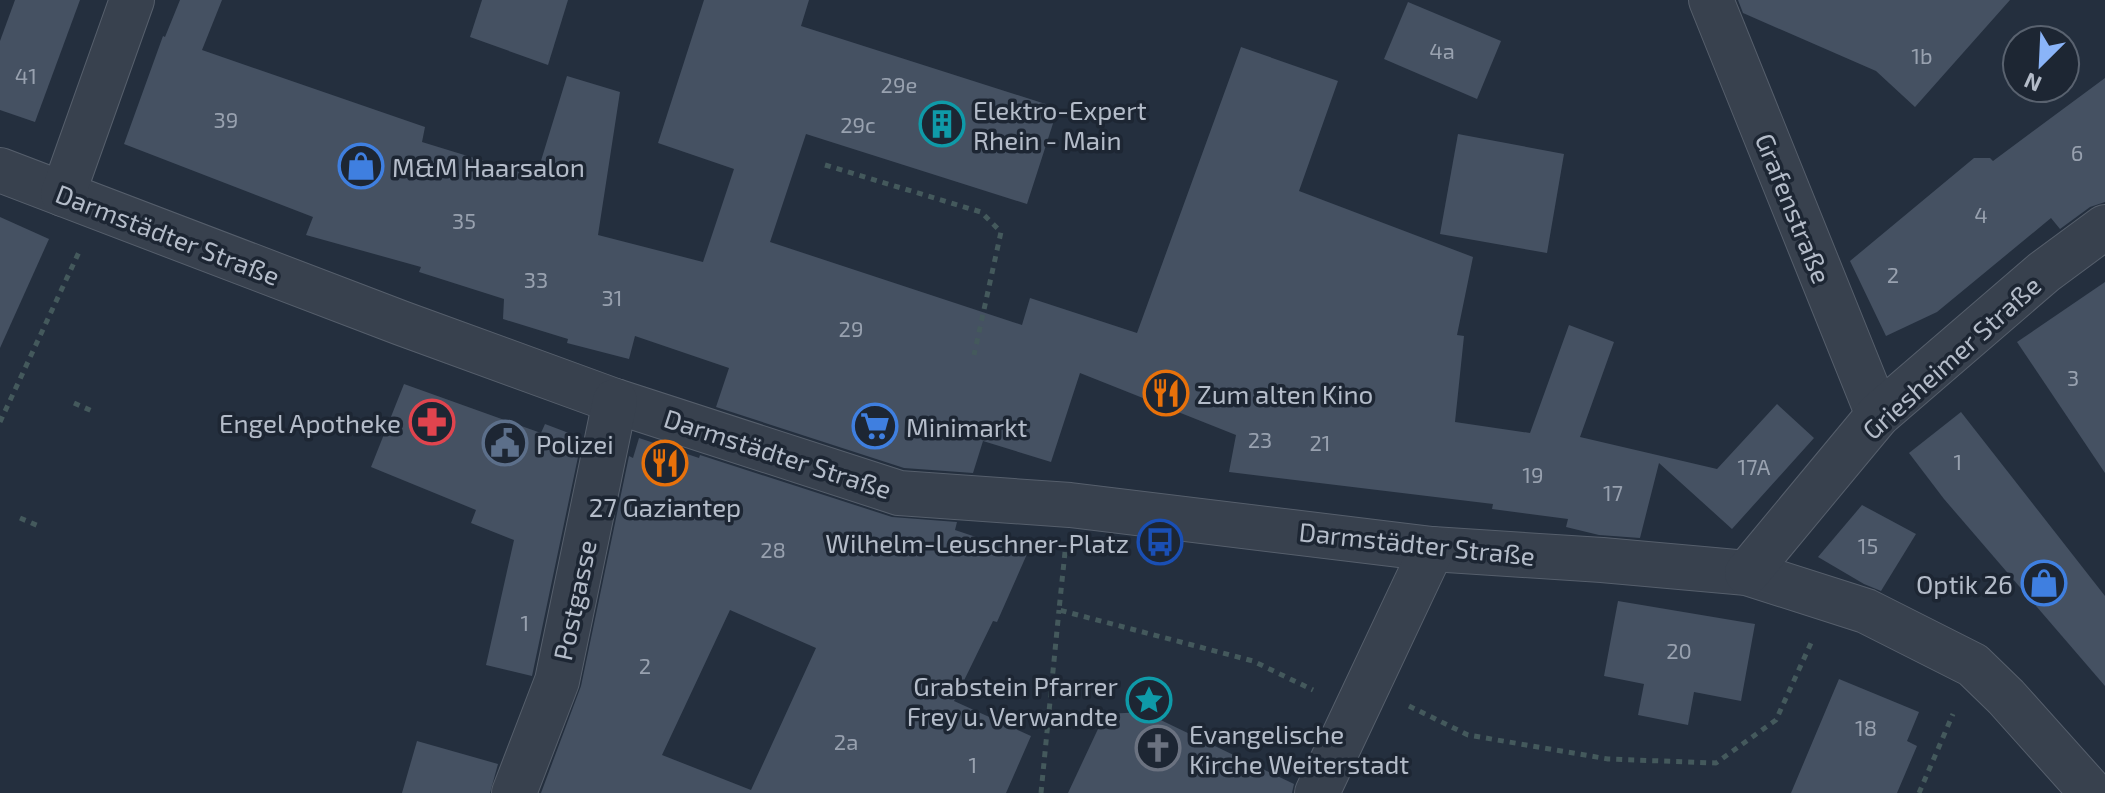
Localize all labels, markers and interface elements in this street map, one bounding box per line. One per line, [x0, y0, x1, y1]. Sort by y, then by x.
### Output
north arrow [2001, 24, 2081, 104]
house number: 4a [1429, 37, 1455, 63]
house number: 1b [1911, 42, 1933, 68]
house number: 41 [15, 62, 37, 88]
text: N [2020, 68, 2045, 98]
house number: 29e [881, 71, 917, 97]
place label: Elektro-Expert Rhein - Main [973, 94, 1147, 155]
building icon: Elektro-Expert Rhein - Main [918, 100, 966, 148]
house number: 39 [214, 106, 238, 132]
house number: 29c [840, 111, 876, 137]
street label: Grafenstraße [1750, 128, 1838, 288]
house number: 6 [2071, 139, 2083, 165]
shop icon: M&M Haarsalon [337, 142, 385, 190]
place label: M&M Haarsalon [392, 151, 585, 182]
street label: Darmstädter Straße [52, 177, 284, 291]
house number: 4 [1974, 201, 1988, 227]
house number: 35 [452, 207, 476, 233]
house number: 2 [1887, 261, 1899, 287]
house number: 33 [524, 266, 548, 292]
street label: Griesheimer Straße [1856, 269, 2046, 445]
house number: 31 [602, 284, 623, 310]
house number: 29 [839, 315, 863, 341]
house number: 3 [2067, 364, 2079, 390]
restaurant icon: Zum alten Kino [1142, 369, 1190, 417]
place label: Zum alten Kino [1197, 378, 1373, 409]
pharmacy icon: Engel Apotheke [408, 398, 456, 446]
street label: Darmstädter Straße [660, 402, 896, 504]
supermarket icon: Minimarkt [851, 402, 899, 450]
place label: Engel Apotheke [219, 407, 401, 438]
place label: Minimarkt [906, 411, 1028, 442]
public building icon: Polizei [481, 419, 529, 467]
house number: 23 [1248, 426, 1272, 452]
place label: Polizei [536, 428, 614, 459]
house number: 21 [1309, 429, 1331, 455]
restaurant icon: 27 Gaziantep [641, 439, 689, 487]
house number: 1 [1954, 448, 1962, 474]
house number: 17A [1738, 453, 1771, 479]
house number: 19 [1522, 461, 1544, 487]
house number: 17 [1603, 479, 1623, 505]
place label: 27 Gaziantep [589, 491, 741, 522]
street label: Darmstädter Straße [1297, 515, 1537, 571]
bus stop icon: Wilhelm-Leuschner-Platz [1136, 518, 1184, 566]
place label: Wilhelm-Leuschner-Platz [825, 527, 1129, 558]
house number: 15 [1858, 532, 1878, 558]
house number: 28 [760, 536, 786, 562]
street label: Postgasse [546, 537, 602, 663]
shop icon: Optik 26 [2020, 559, 2068, 607]
place label: Optik 26 [1916, 568, 2013, 599]
house number: 1 [521, 609, 529, 635]
house number: 20 [1666, 637, 1692, 663]
house number: 2 [639, 652, 651, 678]
place label: Grabstein Pfarrer Frey u. Verwandte [907, 670, 1118, 731]
place icon: Grabstein Pfarrer Frey u. Verwandte [1125, 676, 1173, 724]
house number: 18 [1855, 714, 1877, 740]
place label: Evangelische Kirche Weiterstadt [1189, 718, 1409, 779]
church icon: Evangelische Kirche Weiterstadt [1134, 724, 1182, 772]
house number: 2a [834, 728, 858, 754]
house number: 1 [969, 751, 977, 777]

